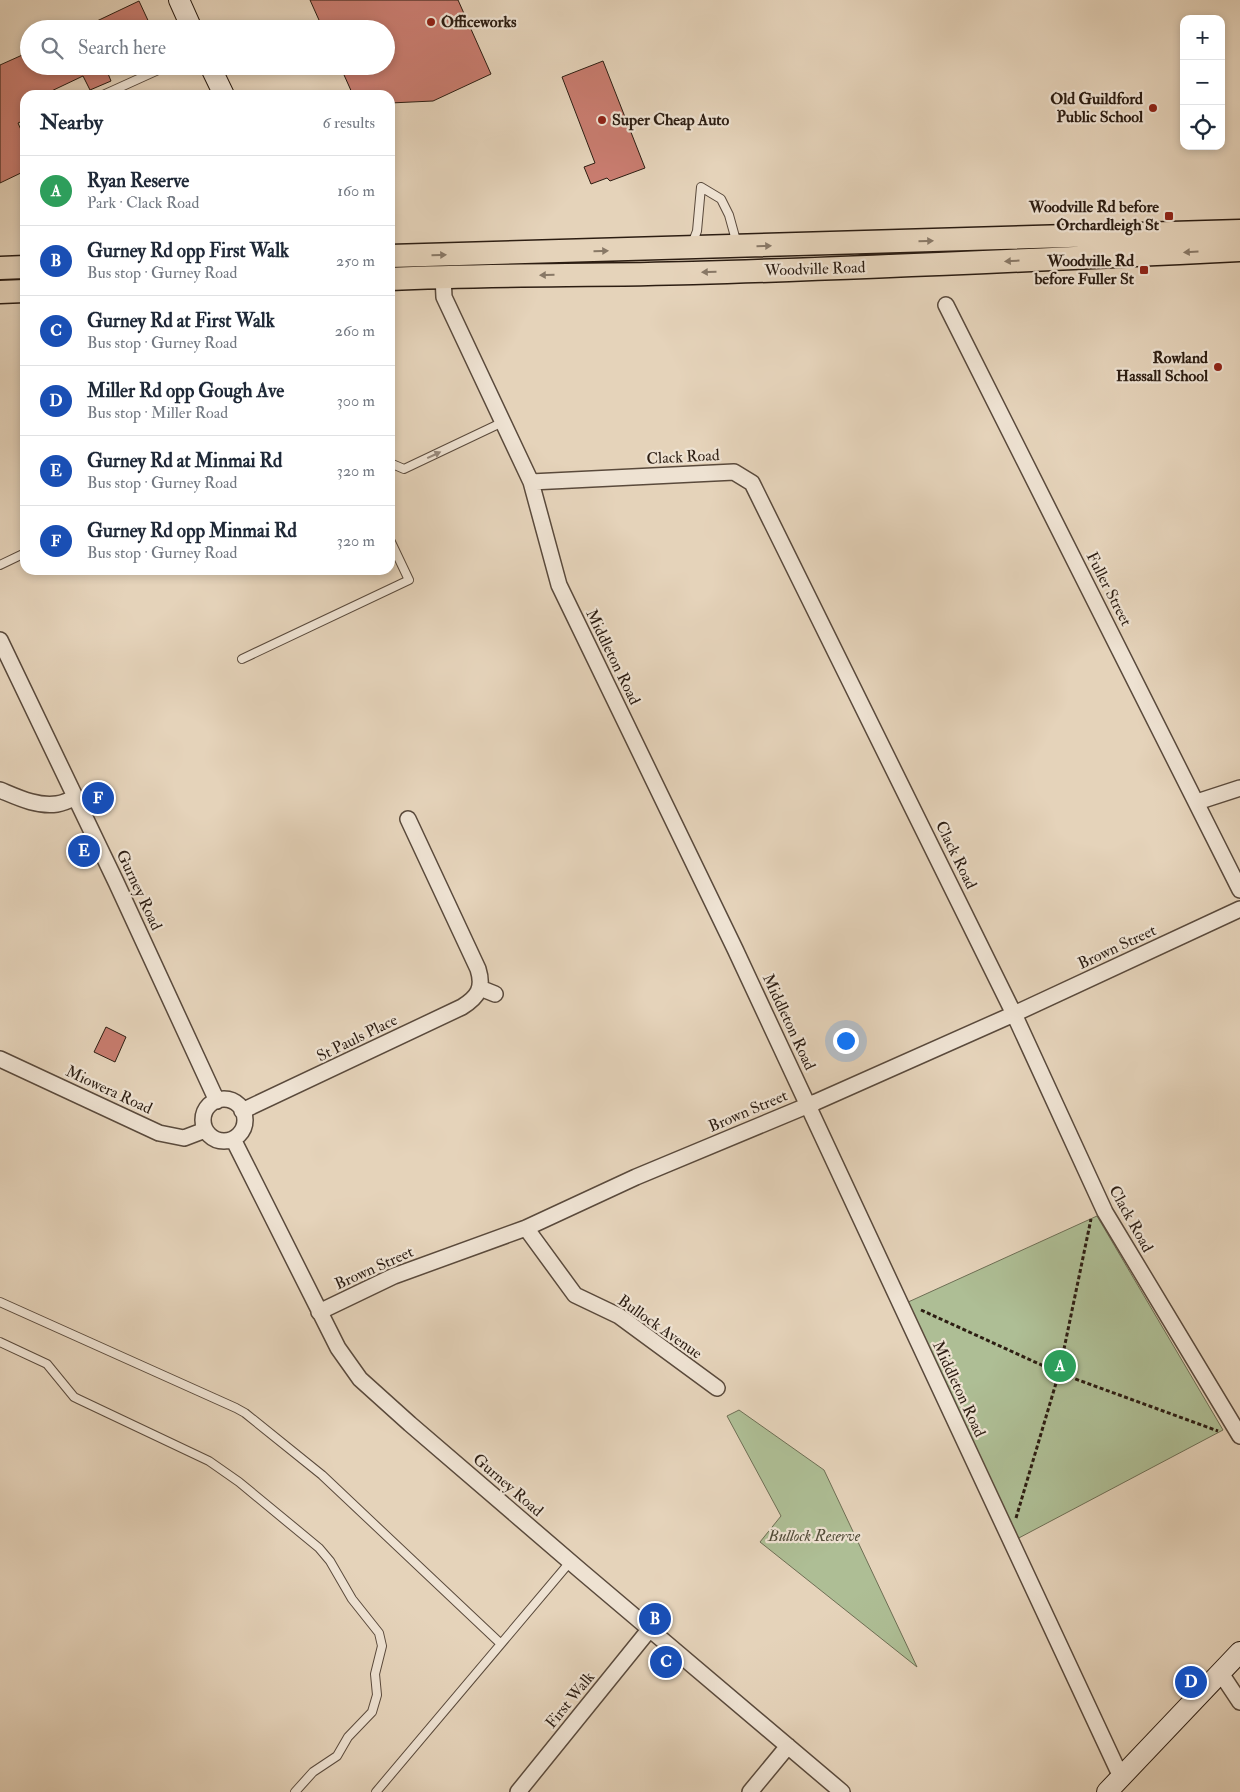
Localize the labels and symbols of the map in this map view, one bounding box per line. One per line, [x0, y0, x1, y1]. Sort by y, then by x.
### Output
place label: Officeworks [441, 12, 517, 32]
marker: Officeworks [425, 16, 437, 28]
place label: Old Guildford Public School [1050, 89, 1144, 127]
marker: Old Guildford Public School [1147, 102, 1159, 114]
place label: Super Cheap Auto [612, 110, 729, 131]
marker: Super Cheap Auto [596, 114, 608, 126]
place label: Woodville Rd before Orchardleigh St [1028, 197, 1160, 236]
marker: Woodville Rd before Orchardleigh St [1163, 210, 1175, 222]
one-way arrow [918, 236, 934, 244]
one-way arrow [756, 241, 772, 249]
one-way arrow [593, 246, 609, 254]
one-way arrow [1183, 249, 1199, 257]
one-way arrow [431, 251, 447, 259]
place label: Woodville Rd before Fuller St [1034, 251, 1135, 289]
street label: Woodville Road [763, 257, 866, 281]
one-way arrow [1003, 257, 1019, 265]
marker: Woodville Rd before Fuller St [1138, 264, 1150, 276]
one-way arrow [701, 269, 717, 277]
one-way arrow [538, 271, 554, 279]
place label: Rowland Hassall School [1116, 348, 1209, 386]
marker: Rowland Hassall School [1212, 361, 1224, 373]
street label: Clack Road [646, 445, 720, 469]
one-way arrow [427, 451, 441, 459]
street label: Fuller Street [1082, 549, 1136, 629]
street label: Middleton Road [581, 606, 645, 708]
pin: F [82, 779, 114, 817]
street label: Clack Road [931, 818, 981, 892]
pin: E [68, 832, 100, 870]
street label: Gurney Road [112, 847, 166, 934]
street label: Brown Street [1075, 920, 1159, 974]
street label: Middleton Road [758, 971, 820, 1073]
street label: St Pauls Place [313, 1010, 401, 1066]
your location [833, 1028, 859, 1054]
street label: Miowera Road [63, 1061, 156, 1119]
street label: Brown Street [705, 1085, 791, 1137]
street label: Clack Road [1104, 1182, 1158, 1256]
street label: Brown Street [332, 1242, 416, 1294]
street label: Bullock Avenue [614, 1291, 706, 1364]
street label: Middleton Road [928, 1338, 990, 1440]
pin: A [1044, 1347, 1076, 1385]
street label: Gurney Road [469, 1449, 547, 1521]
park label: Bullock Reserve [767, 1526, 861, 1546]
pin: B [639, 1600, 671, 1638]
pin: C [650, 1643, 682, 1681]
pin: D [1175, 1663, 1207, 1701]
street label: First Walk [541, 1667, 599, 1732]

